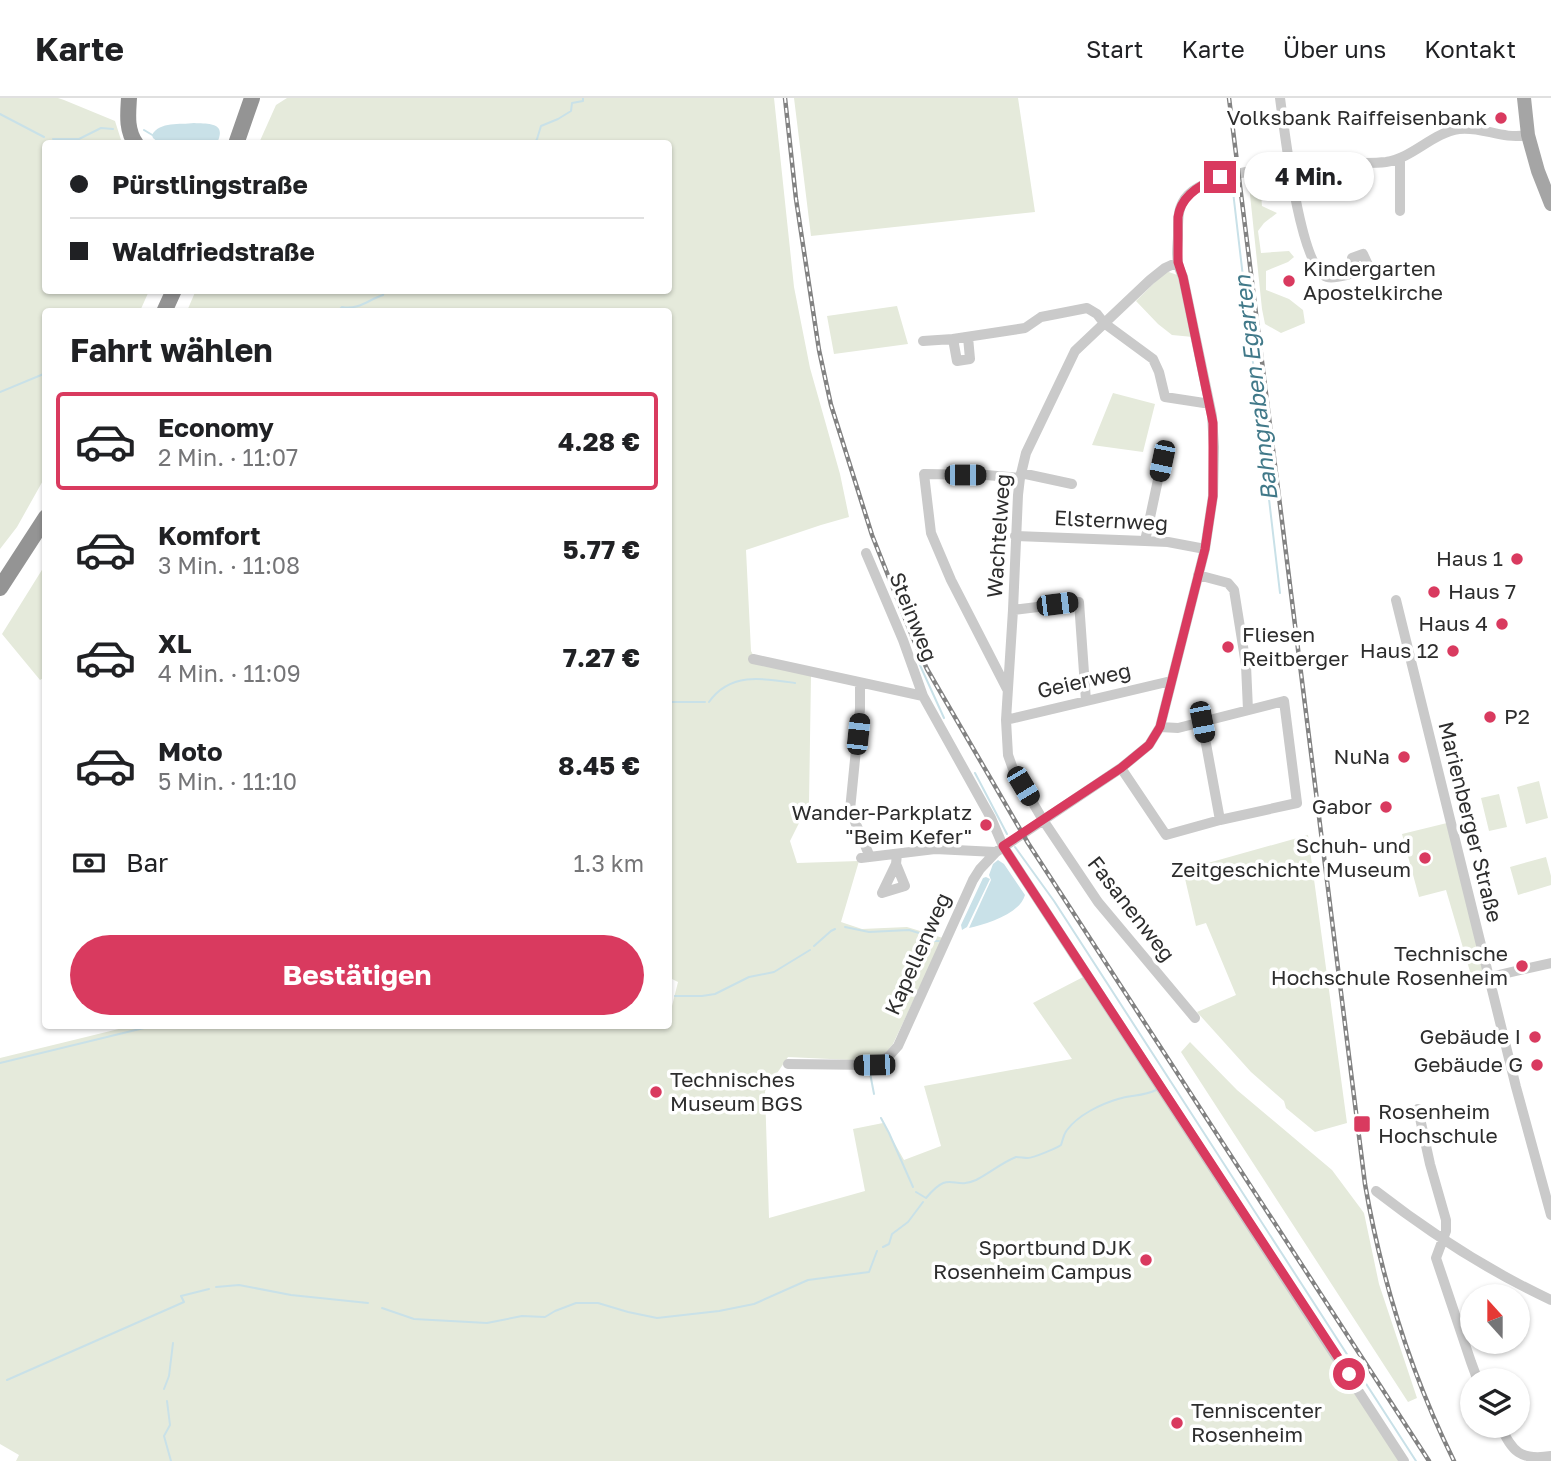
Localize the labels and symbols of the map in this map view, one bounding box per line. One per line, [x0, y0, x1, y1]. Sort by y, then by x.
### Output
place label: Volksbank Raiffeisenbank [1227, 104, 1487, 130]
marker: Volksbank Raiffeisenbank [1493, 110, 1509, 126]
callout: 4 Min. [1244, 153, 1374, 202]
route end [1204, 161, 1236, 193]
place label: Kindergarten Apostelkirche [1303, 255, 1443, 305]
water label: Bahngraben Egarten [1227, 273, 1283, 502]
marker: Kindergarten Apostelkirche [1281, 273, 1297, 289]
car [1148, 438, 1177, 484]
car [945, 465, 987, 486]
street label: Wachtelweg [981, 473, 1015, 599]
street label: Elsternweg [1053, 504, 1169, 536]
place label: Haus 1 [1436, 545, 1503, 571]
marker: Haus 1 [1509, 551, 1525, 567]
street label: Steinweg [884, 568, 944, 665]
place label: Haus 7 [1448, 578, 1516, 604]
marker: Haus 7 [1426, 584, 1442, 600]
car [1035, 591, 1080, 617]
place label: Haus 4 [1418, 610, 1488, 636]
marker: Haus 4 [1494, 616, 1510, 632]
place label: Fliesen Reitberger [1242, 621, 1349, 671]
place label: Haus 12 [1360, 637, 1439, 663]
marker: Fliesen Reitberger [1220, 639, 1236, 655]
marker: Haus 12 [1445, 643, 1461, 659]
street label: Geierweg [1034, 657, 1133, 703]
car [1188, 699, 1217, 745]
place label: P2 [1504, 703, 1530, 729]
marker: P2 [1482, 709, 1498, 725]
car [846, 712, 871, 756]
street label: Marienberger Straße [1433, 719, 1509, 925]
place label: NuNa [1334, 743, 1390, 769]
marker: NuNa [1396, 749, 1412, 765]
car [1004, 763, 1043, 809]
place label: Gabor [1312, 793, 1372, 819]
place label: Wander-Parkplatz "Beim Kefer" [792, 799, 972, 849]
marker: Gabor [1378, 799, 1394, 815]
marker: Wander-Parkplatz "Beim Kefer" [978, 817, 994, 833]
place label: Schuh- und Zeitgeschichte Museum [1171, 832, 1411, 882]
street label: Fasanenweg [1083, 850, 1181, 966]
marker: Schuh- und Zeitgeschichte Museum [1417, 850, 1433, 866]
street label: Kapellenweg [879, 888, 956, 1019]
place label: Technische Hochschule Rosenheim [1271, 940, 1508, 990]
marker: Technische Hochschule Rosenheim [1514, 958, 1530, 974]
place label: Gebäude I [1420, 1023, 1521, 1049]
marker: Gebäude I [1527, 1029, 1543, 1045]
place label: Gebäude G [1413, 1051, 1523, 1077]
car [853, 1054, 896, 1076]
marker: Gebäude G [1529, 1057, 1545, 1073]
place label: Technisches Museum BGS [670, 1066, 803, 1116]
marker: Technisches Museum BGS [648, 1084, 664, 1100]
place label: Rosenheim Hochschule [1378, 1098, 1498, 1148]
marker: Rosenheim Hochschule [1352, 1114, 1372, 1134]
place label: Sportbund DJK Rosenheim Campus [933, 1234, 1132, 1284]
marker: Sportbund DJK Rosenheim Campus [1138, 1252, 1154, 1268]
north arrow [1460, 1284, 1530, 1354]
route start [1333, 1358, 1365, 1390]
place label: Tenniscenter Rosenheim [1191, 1397, 1322, 1447]
marker: Tenniscenter Rosenheim [1169, 1415, 1185, 1431]

